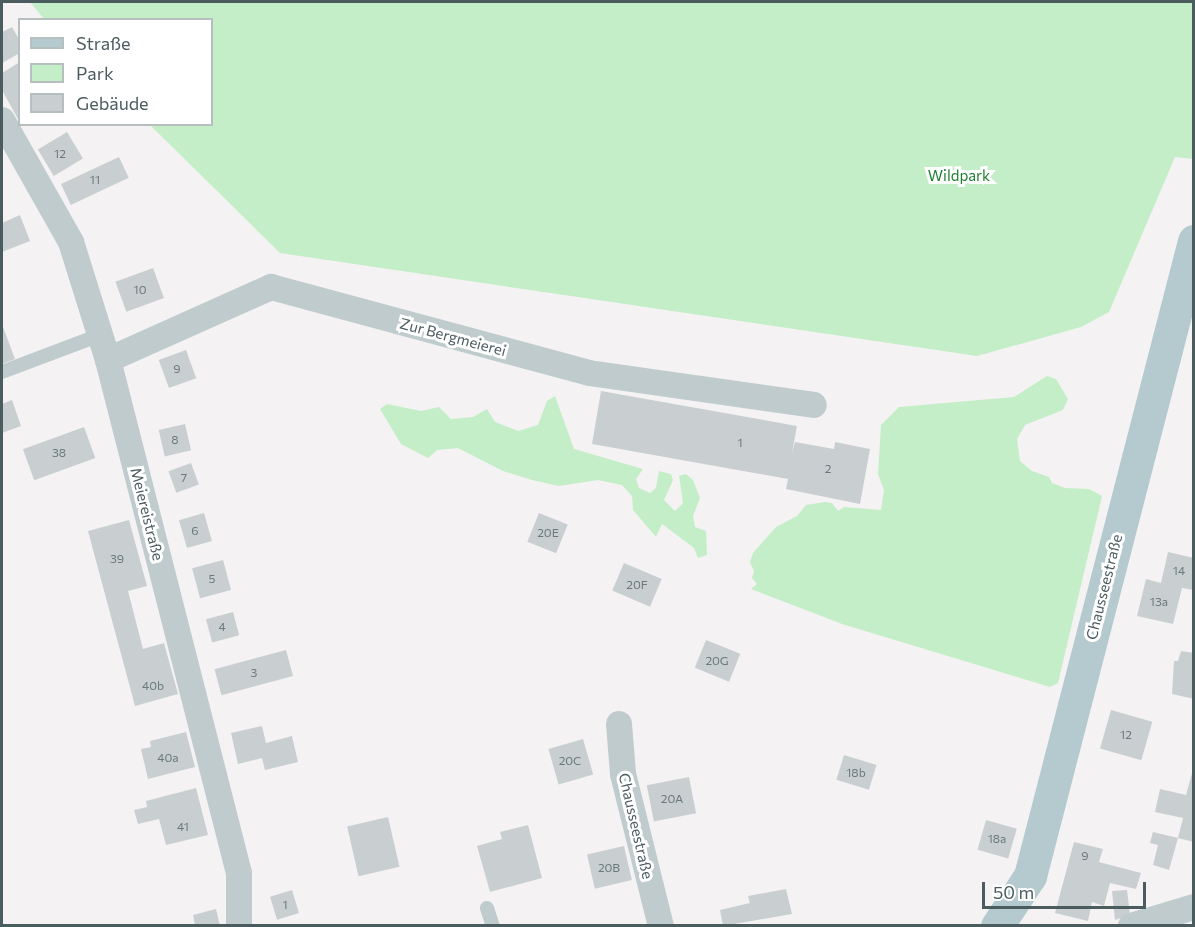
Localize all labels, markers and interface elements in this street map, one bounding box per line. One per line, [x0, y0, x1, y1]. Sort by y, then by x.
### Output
legend [18, 18, 213, 126]
text: Straße [76, 32, 131, 54]
text: Park [76, 62, 114, 84]
text: Gebäude [76, 92, 149, 114]
house number: 12 [54, 147, 66, 161]
park label: Wildpark [928, 167, 990, 185]
house number: 11 [90, 173, 100, 187]
house number: 10 [134, 283, 146, 297]
street label: Zur Bergmeierei [398, 314, 508, 360]
house number: 9 [173, 362, 181, 376]
house number: 8 [171, 433, 179, 447]
house number: 1 [737, 436, 743, 450]
house number: 38 [52, 446, 66, 460]
house number: 2 [825, 462, 831, 476]
street label: Meiereistraße [127, 466, 167, 562]
house number: 7 [181, 471, 187, 485]
house number: 6 [191, 524, 199, 538]
house number: 20E [537, 526, 559, 540]
street label: Chausseestraße [1082, 532, 1126, 642]
house number: 39 [110, 552, 124, 566]
house number: 14 [1173, 564, 1185, 578]
house number: 5 [209, 572, 215, 586]
house number: 20F [626, 578, 648, 592]
house number: 13a [1150, 595, 1168, 609]
house number: 4 [218, 620, 226, 634]
house number: 20G [705, 654, 729, 668]
house number: 3 [251, 666, 257, 680]
house number: 40b [142, 679, 164, 693]
house number: 12 [1120, 728, 1132, 742]
house number: 40a [157, 751, 179, 765]
house number: 20C [559, 754, 581, 768]
house number: 18b [846, 766, 866, 780]
street label: Chausseestraße [615, 771, 657, 881]
house number: 20A [661, 792, 683, 806]
house number: 41 [177, 820, 189, 834]
house number: 18a [988, 832, 1006, 846]
house number: 9 [1081, 849, 1089, 863]
house number: 20B [598, 861, 620, 875]
scale bar [985, 870, 1148, 908]
text: 50 m [993, 881, 1034, 903]
house number: 1 [282, 898, 288, 912]

